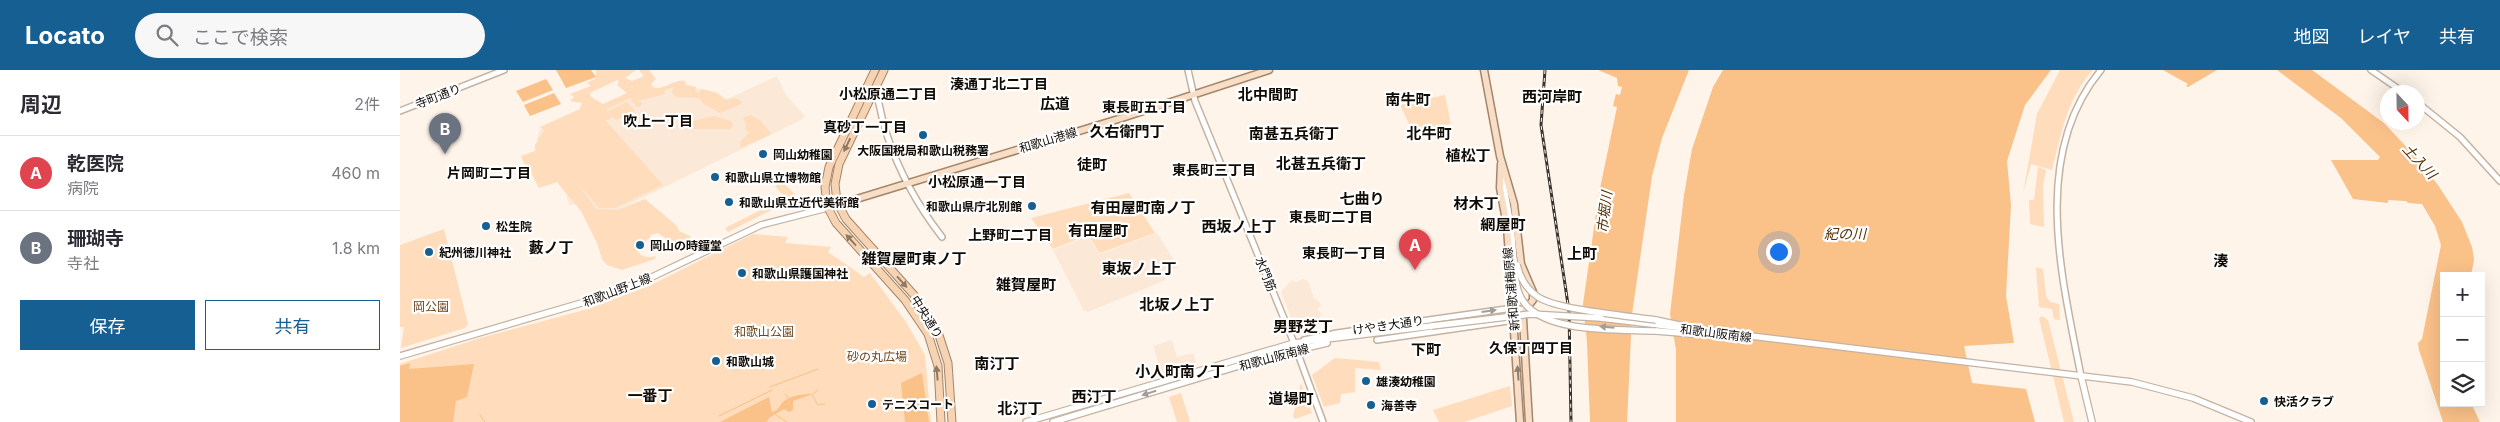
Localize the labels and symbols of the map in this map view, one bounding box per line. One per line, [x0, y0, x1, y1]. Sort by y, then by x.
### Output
district label: 湊通丁北二丁目 [950, 75, 1048, 92]
street label: 寺町通り [413, 80, 463, 112]
district label: 小松原通二丁目 [839, 85, 937, 102]
district label: 北中間町 [1238, 85, 1298, 104]
north arrow [2380, 85, 2425, 130]
district label: 西河岸町 [1522, 87, 1582, 106]
district label: 南牛町 [1385, 90, 1431, 109]
district label: 広道 [1040, 94, 1070, 113]
district label: 東長町五丁目 [1102, 98, 1186, 115]
district label: 吹上一丁目 [623, 112, 693, 129]
pin: B [429, 113, 461, 154]
district label: 真砂丁一丁目 [823, 118, 907, 135]
district label: 久右衛門丁 [1089, 122, 1165, 141]
street label: 和歌山港線 [1017, 124, 1079, 156]
district label: 南甚五兵衛丁 [1249, 124, 1339, 143]
district label: 北牛町 [1406, 124, 1452, 143]
marker: 大阪国税局和歌山税務署 [917, 129, 929, 141]
one-way arrow [843, 138, 851, 152]
water label: 土入川 [2399, 140, 2442, 184]
place label: 大阪国税局和歌山税務署 [857, 143, 989, 158]
district label: 植松丁 [1445, 146, 1491, 165]
place label: 岡山幼稚園 [773, 147, 833, 162]
marker: 岡山幼稚園 [757, 148, 769, 160]
district label: 北甚五兵衛丁 [1276, 154, 1366, 173]
district label: 徒町 [1077, 155, 1107, 174]
district label: 東長町三丁目 [1172, 161, 1256, 178]
district label: 片岡町二丁目 [447, 164, 531, 181]
place label: 和歌山県立博物館 [725, 170, 821, 185]
marker: 和歌山県立博物館 [709, 171, 721, 183]
district label: 小松原通一丁目 [928, 173, 1026, 190]
water label: 市堀川 [1593, 188, 1615, 234]
district label: 七曲り [1339, 189, 1385, 208]
district label: 材木丁 [1453, 194, 1499, 213]
place label: 和歌山県立近代美術館 [739, 195, 859, 210]
marker: 和歌山県立近代美術館 [723, 196, 735, 208]
district label: 有田屋町南ノ丁 [1090, 198, 1196, 217]
place label: 和歌山県庁北別館 [926, 199, 1022, 214]
marker: 和歌山県庁北別館 [1026, 200, 1038, 212]
district label: 東長町二丁目 [1289, 208, 1373, 225]
district label: 網屋町 [1480, 215, 1526, 234]
district label: 西坂ノ上丁 [1201, 217, 1277, 236]
place label: 松生院 [496, 219, 532, 234]
marker: 松生院 [480, 220, 492, 232]
district label: 有田屋町 [1068, 221, 1128, 240]
water label: 紀の川 [1824, 225, 1868, 242]
district label: 上野町二丁目 [968, 226, 1052, 243]
pin: A [1399, 229, 1431, 270]
one-way arrow [846, 234, 857, 246]
district label: 藪ノ丁 [528, 238, 574, 257]
place label: 岡山の時鐘堂 [650, 238, 722, 253]
marker: 岡山の時鐘堂 [634, 239, 646, 251]
your location [1766, 239, 1792, 265]
district label: 東長町一丁目 [1302, 244, 1386, 261]
district label: 上町 [1567, 244, 1597, 263]
place label: 紀州徳川神社 [439, 245, 511, 260]
marker: 紀州徳川神社 [423, 246, 435, 258]
street label: 新和歌浦梅原線 [1500, 246, 1522, 332]
district label: 雑賀屋町東ノ丁 [861, 249, 967, 268]
district label: 湊 [2213, 251, 2229, 270]
street label: 水門筋 [1252, 254, 1280, 294]
district label: 東坂ノ上丁 [1101, 259, 1177, 278]
place label: 和歌山県護国神社 [752, 266, 848, 281]
marker: 和歌山県護国神社 [736, 267, 748, 279]
street label: 和歌山野上線 [581, 270, 653, 310]
district label: 雑賀屋町 [996, 275, 1056, 294]
one-way arrow [896, 276, 908, 288]
street label: 中央通り [908, 293, 946, 341]
district label: 北坂ノ上丁 [1139, 295, 1215, 314]
park label: 岡公園 [413, 299, 449, 314]
one-way arrow [1482, 307, 1498, 315]
street label: けやき大通り [1351, 313, 1425, 337]
district label: 男野芝丁 [1273, 317, 1333, 336]
street label: 和歌山阪南線 [1679, 321, 1753, 345]
one-way arrow [1599, 323, 1615, 331]
park label: 和歌山公園 [734, 324, 794, 339]
district label: 久保丁四丁目 [1489, 339, 1573, 356]
street label: 和歌山阪南線 [1237, 340, 1311, 374]
district label: 下町 [1411, 340, 1441, 359]
park label: 砂の丸広場 [847, 349, 907, 364]
place label: 和歌山城 [726, 354, 774, 369]
district label: 南汀丁 [974, 354, 1020, 373]
marker: 和歌山城 [710, 355, 722, 367]
district label: 小人町南ノ丁 [1135, 362, 1225, 381]
one-way arrow [933, 365, 941, 381]
one-way arrow [1513, 365, 1521, 381]
place label: 雄湊幼稚園 [1376, 374, 1436, 389]
marker: 雄湊幼稚園 [1360, 375, 1372, 387]
district label: 一番丁 [627, 386, 673, 405]
district label: 西汀丁 [1071, 387, 1117, 406]
one-way arrow [1141, 389, 1156, 397]
district label: 道場町 [1268, 389, 1314, 408]
place label: 快活クラブ [2274, 394, 2334, 409]
marker: 快活クラブ [2258, 395, 2270, 407]
place label: テニスコート [882, 397, 954, 412]
marker: テニスコート [866, 398, 878, 410]
place label: 海善寺 [1381, 398, 1417, 413]
district label: 北汀丁 [997, 399, 1043, 418]
marker: 海善寺 [1365, 399, 1377, 411]

